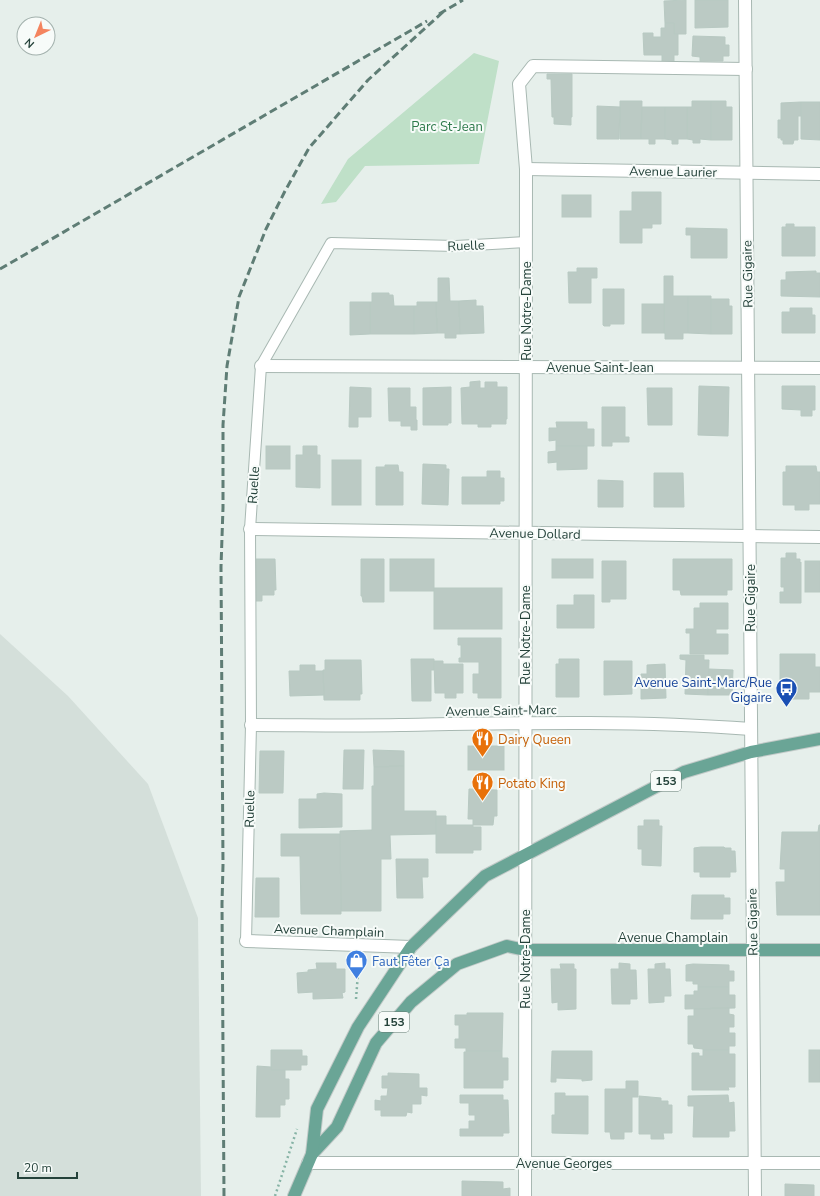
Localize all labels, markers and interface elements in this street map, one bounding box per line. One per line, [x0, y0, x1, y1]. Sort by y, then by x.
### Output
north arrow [16, 16, 56, 56]
text: N [21, 35, 38, 51]
park label: Parc St-Jean [411, 118, 483, 136]
street label: Avenue Laurier [629, 162, 718, 182]
street label: Ruelle [447, 236, 485, 256]
street label: Rue Gigaire [738, 240, 758, 308]
street label: Rue Notre-Dame [518, 261, 536, 361]
street label: Avenue Saint-Jean [546, 359, 654, 377]
street label: Ruelle [244, 466, 264, 504]
street label: Avenue Dollard [489, 524, 581, 544]
street label: Rue Gigaire [742, 564, 760, 632]
street label: Rue Notre-Dame [517, 585, 535, 685]
place label: Avenue Saint-Marc/Rue Gigaire [634, 674, 772, 707]
bus stop icon: Avenue Saint-Marc/Rue Gigaire [774, 676, 800, 709]
street label: Avenue Saint-Marc [445, 701, 557, 721]
restaurant icon: Dairy Queen [470, 726, 496, 759]
place label: Dairy Queen [498, 731, 571, 749]
restaurant icon: Potato King [470, 770, 496, 803]
road number: 153 [651, 771, 681, 791]
place label: Potato King [498, 775, 566, 793]
street label: Ruelle [241, 790, 259, 828]
street label: Rue Gigaire [743, 888, 763, 956]
street label: Rue Notre-Dame [517, 909, 535, 1009]
street label: Avenue Champlain [273, 920, 384, 942]
street label: Avenue Champlain [618, 929, 728, 947]
shop icon: Faut Fêter Ça [344, 948, 370, 981]
place label: Faut Fêter Ça [372, 953, 450, 971]
road number: 153 [379, 1012, 409, 1032]
scale bar [18, 1154, 77, 1180]
street label: Avenue Georges [516, 1155, 612, 1173]
text: 20 m [24, 1160, 52, 1176]

